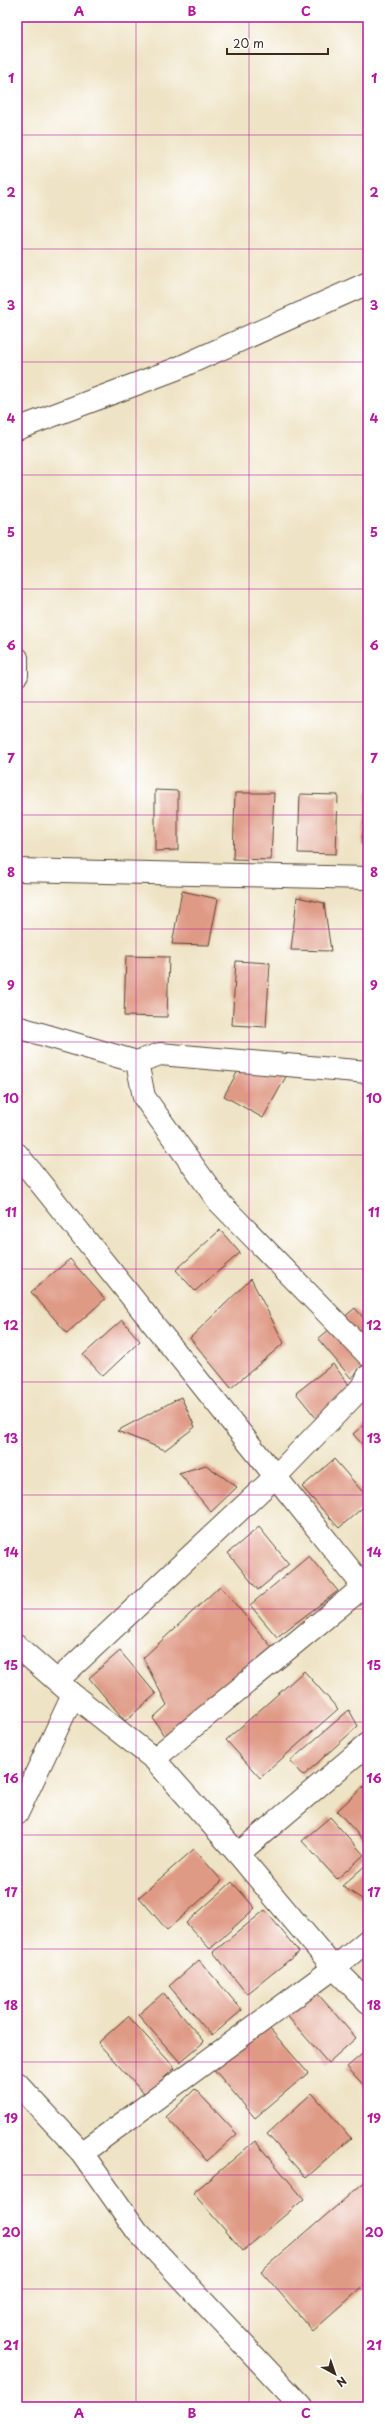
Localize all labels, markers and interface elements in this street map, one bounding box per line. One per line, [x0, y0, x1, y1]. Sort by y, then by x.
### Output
text: A [74, 1, 84, 20]
text: B [188, 1, 197, 20]
text: C [301, 1, 311, 20]
scale bar [227, 30, 328, 56]
text: 20 m [233, 34, 264, 52]
text: 1 [8, 68, 14, 87]
text: 1 [371, 68, 377, 87]
text: 2 [6, 182, 16, 201]
text: 2 [369, 182, 379, 201]
text: 3 [7, 295, 16, 314]
text: 3 [370, 295, 379, 314]
text: 4 [7, 408, 16, 427]
text: 4 [370, 408, 379, 427]
text: 5 [7, 522, 15, 541]
text: 5 [370, 522, 378, 541]
text: 6 [6, 635, 16, 654]
text: 6 [369, 635, 379, 654]
text: 7 [7, 748, 15, 767]
text: 7 [370, 748, 378, 767]
text: 8 [7, 862, 15, 881]
text: 8 [370, 862, 378, 881]
text: 9 [7, 975, 15, 994]
text: 9 [370, 975, 378, 994]
text: 10 [3, 1088, 19, 1107]
text: 10 [366, 1088, 382, 1107]
text: 11 [5, 1202, 17, 1221]
text: 11 [368, 1202, 380, 1221]
text: 12 [3, 1315, 19, 1334]
text: 12 [366, 1315, 382, 1334]
text: 13 [4, 1428, 19, 1447]
text: 13 [367, 1428, 382, 1447]
text: 14 [3, 1542, 19, 1561]
text: 14 [366, 1542, 382, 1561]
text: 15 [4, 1655, 18, 1674]
text: 15 [367, 1655, 381, 1674]
text: 16 [3, 1768, 19, 1787]
text: 16 [366, 1768, 382, 1787]
text: 17 [4, 1882, 18, 1901]
text: 17 [367, 1882, 381, 1901]
text: 18 [4, 1995, 18, 2014]
text: 18 [367, 1995, 381, 2014]
text: 19 [4, 2108, 18, 2127]
text: 19 [367, 2108, 381, 2127]
text: 20 [2, 2222, 21, 2241]
text: 20 [365, 2222, 384, 2241]
text: 21 [3, 2335, 19, 2354]
text: 21 [366, 2335, 382, 2354]
north arrow [315, 2354, 355, 2394]
text: N [333, 2373, 351, 2392]
text: A [74, 2403, 84, 2422]
text: B [188, 2403, 197, 2422]
text: C [301, 2403, 311, 2422]

